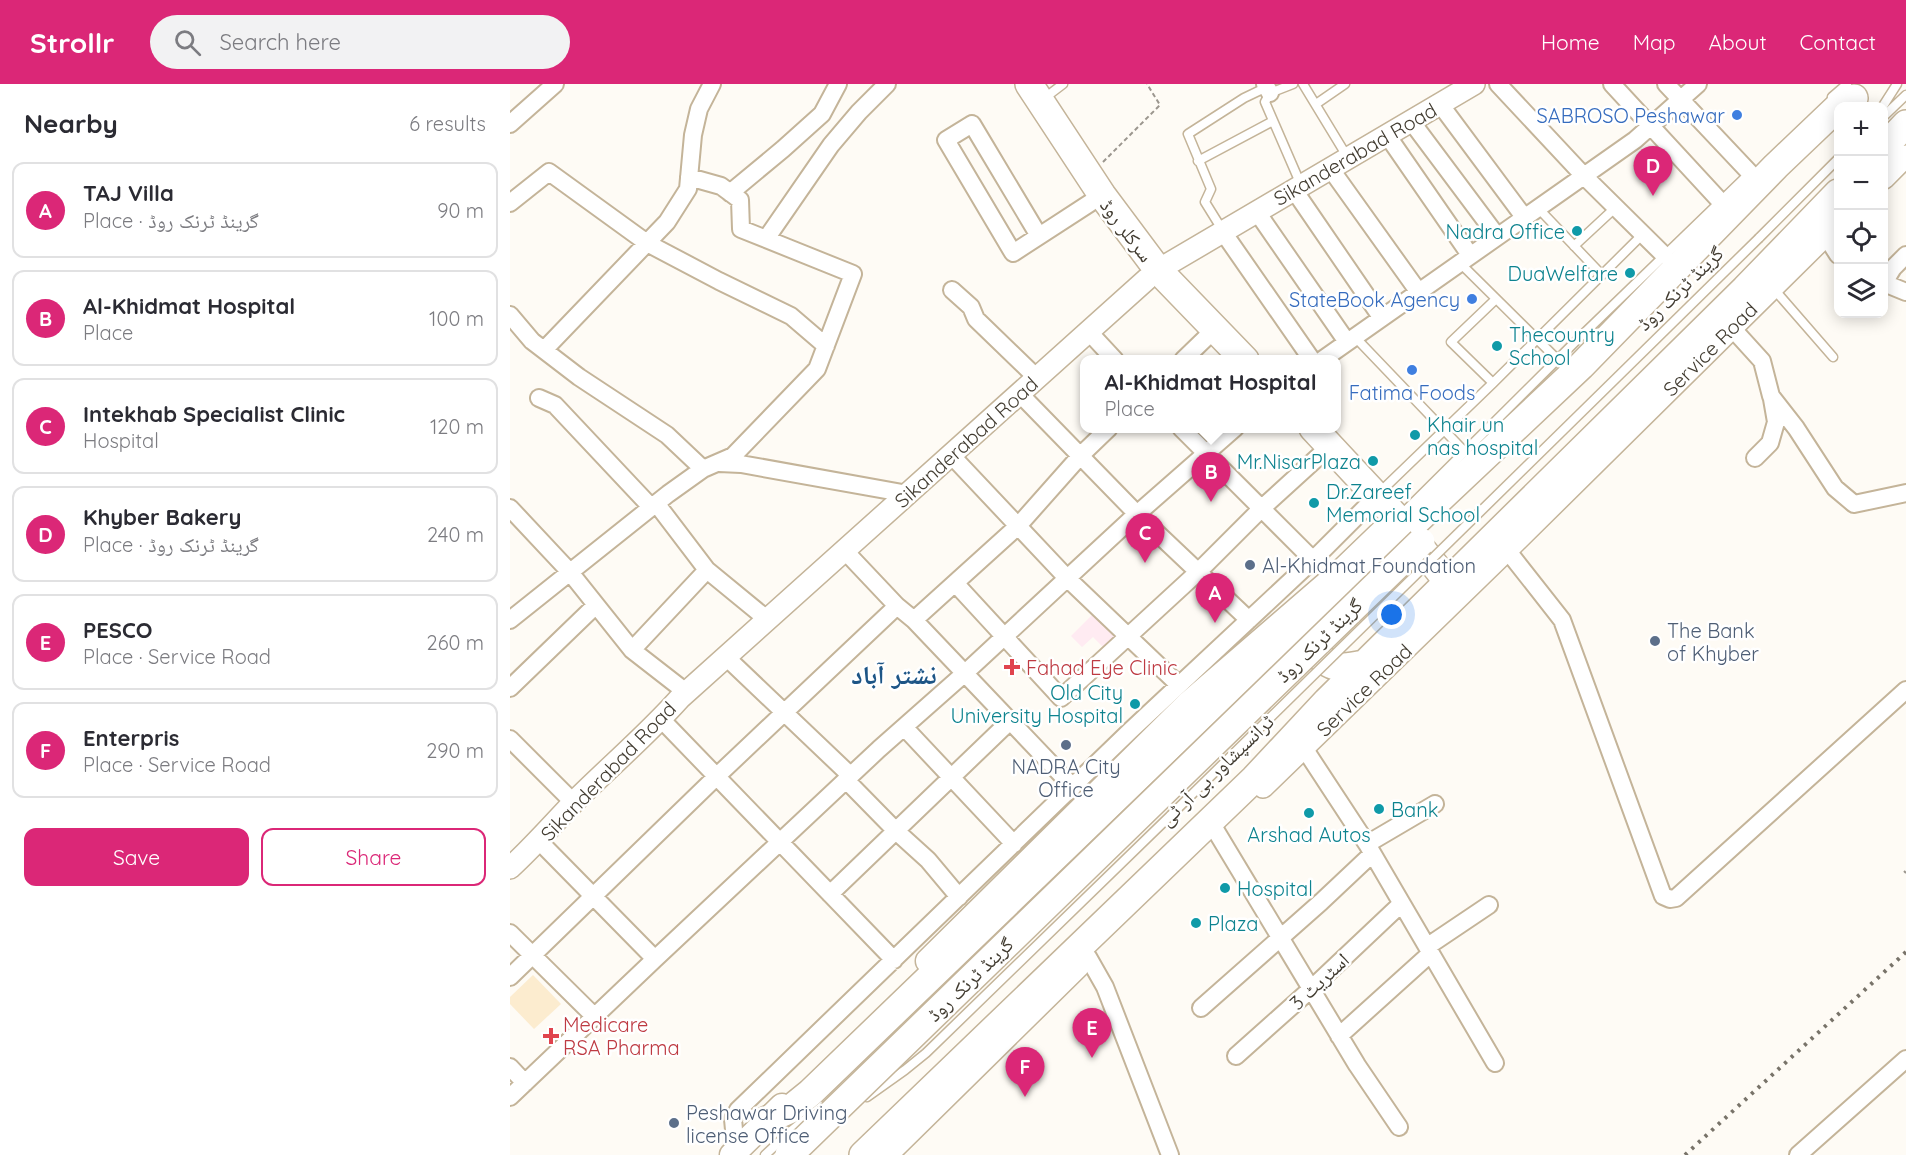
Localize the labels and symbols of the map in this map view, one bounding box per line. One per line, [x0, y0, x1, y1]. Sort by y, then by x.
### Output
street label: Sikanderabad Road [1269, 97, 1441, 211]
place label: SABROSO Peshawar [1537, 103, 1725, 128]
marker: SABROSO Peshawar [1730, 108, 1744, 122]
pin: D [1634, 147, 1672, 196]
street label: سرکلر روڈ [1095, 193, 1159, 267]
place label: Nadra Office [1446, 219, 1565, 244]
marker: Nadra Office [1570, 224, 1584, 238]
street label: گرینڈ ٹرنک روڈ [1631, 240, 1729, 335]
place label: DuaWelfare [1508, 261, 1618, 286]
marker: DuaWelfare [1623, 266, 1637, 280]
place label: StateBook Agency [1289, 287, 1460, 312]
marker: StateBook Agency [1465, 292, 1479, 306]
street label: Service Road [1658, 297, 1762, 401]
place label: Thecountry School [1509, 322, 1615, 370]
marker: Thecountry School [1490, 339, 1504, 353]
marker: Fatima Foods [1405, 363, 1419, 377]
street label: Sikanderabad Road [889, 371, 1043, 513]
place label: Fatima Foods [1349, 380, 1475, 405]
place label: Khair un nas hospital [1427, 412, 1538, 460]
marker: Khair un nas hospital [1408, 428, 1422, 442]
place label: Mr.NisarPlaza [1237, 449, 1361, 474]
pin: B [1192, 452, 1230, 502]
marker: Mr.NisarPlaza [1366, 454, 1380, 468]
place label: Dr.Zareef Memorial School [1326, 479, 1480, 527]
marker: Dr.Zareef Memorial School [1307, 496, 1321, 510]
pin: C [1126, 514, 1164, 563]
place label: Al-Khidmat Foundation [1262, 553, 1476, 578]
marker: Al-Khidmat Foundation [1243, 558, 1257, 572]
pin: A [1196, 574, 1234, 623]
street label: گرینڈ ٹرنک روڈ [1270, 592, 1368, 687]
your location [1377, 600, 1406, 629]
place label: The Bank of Khyber [1667, 618, 1759, 666]
marker: The Bank of Khyber [1648, 634, 1662, 648]
street label: Service Road [1311, 638, 1417, 742]
place label: Fahad Eye Clinic [1026, 655, 1177, 680]
district label: نشتر آباد [851, 658, 937, 691]
marker: Fahad Eye Clinic [1003, 658, 1021, 676]
place label: Old City University Hospital [950, 680, 1123, 728]
street label: Sikanderabad Road [535, 696, 681, 846]
marker: Old City University Hospital [1128, 697, 1142, 711]
street label: ٹرانسپشاور بی آر ٹی [1153, 709, 1279, 831]
marker: NADRA City Office [1059, 738, 1073, 752]
place label: NADRA City Office [1011, 754, 1121, 802]
place label: Bank [1391, 797, 1438, 822]
marker: Bank [1372, 802, 1386, 816]
marker: Arshad Autos [1302, 806, 1316, 820]
place label: Arshad Autos [1247, 822, 1371, 847]
place label: Hospital [1237, 876, 1313, 901]
marker: Hospital [1218, 881, 1232, 895]
place label: Plaza [1208, 911, 1258, 936]
marker: Plaza [1189, 916, 1203, 930]
street label: گرینڈ ٹرنک روڈ [921, 931, 1019, 1026]
street label: اسٹریٹ 3 [1284, 947, 1354, 1015]
pin: E [1072, 1008, 1112, 1058]
place label: Medicare RSA Pharma [563, 1012, 680, 1060]
marker: Medicare RSA Pharma [544, 1029, 558, 1043]
pin: F [1006, 1048, 1044, 1097]
place label: Peshawar Driving license Office [686, 1100, 847, 1148]
marker: Peshawar Driving license Office [667, 1116, 681, 1130]

